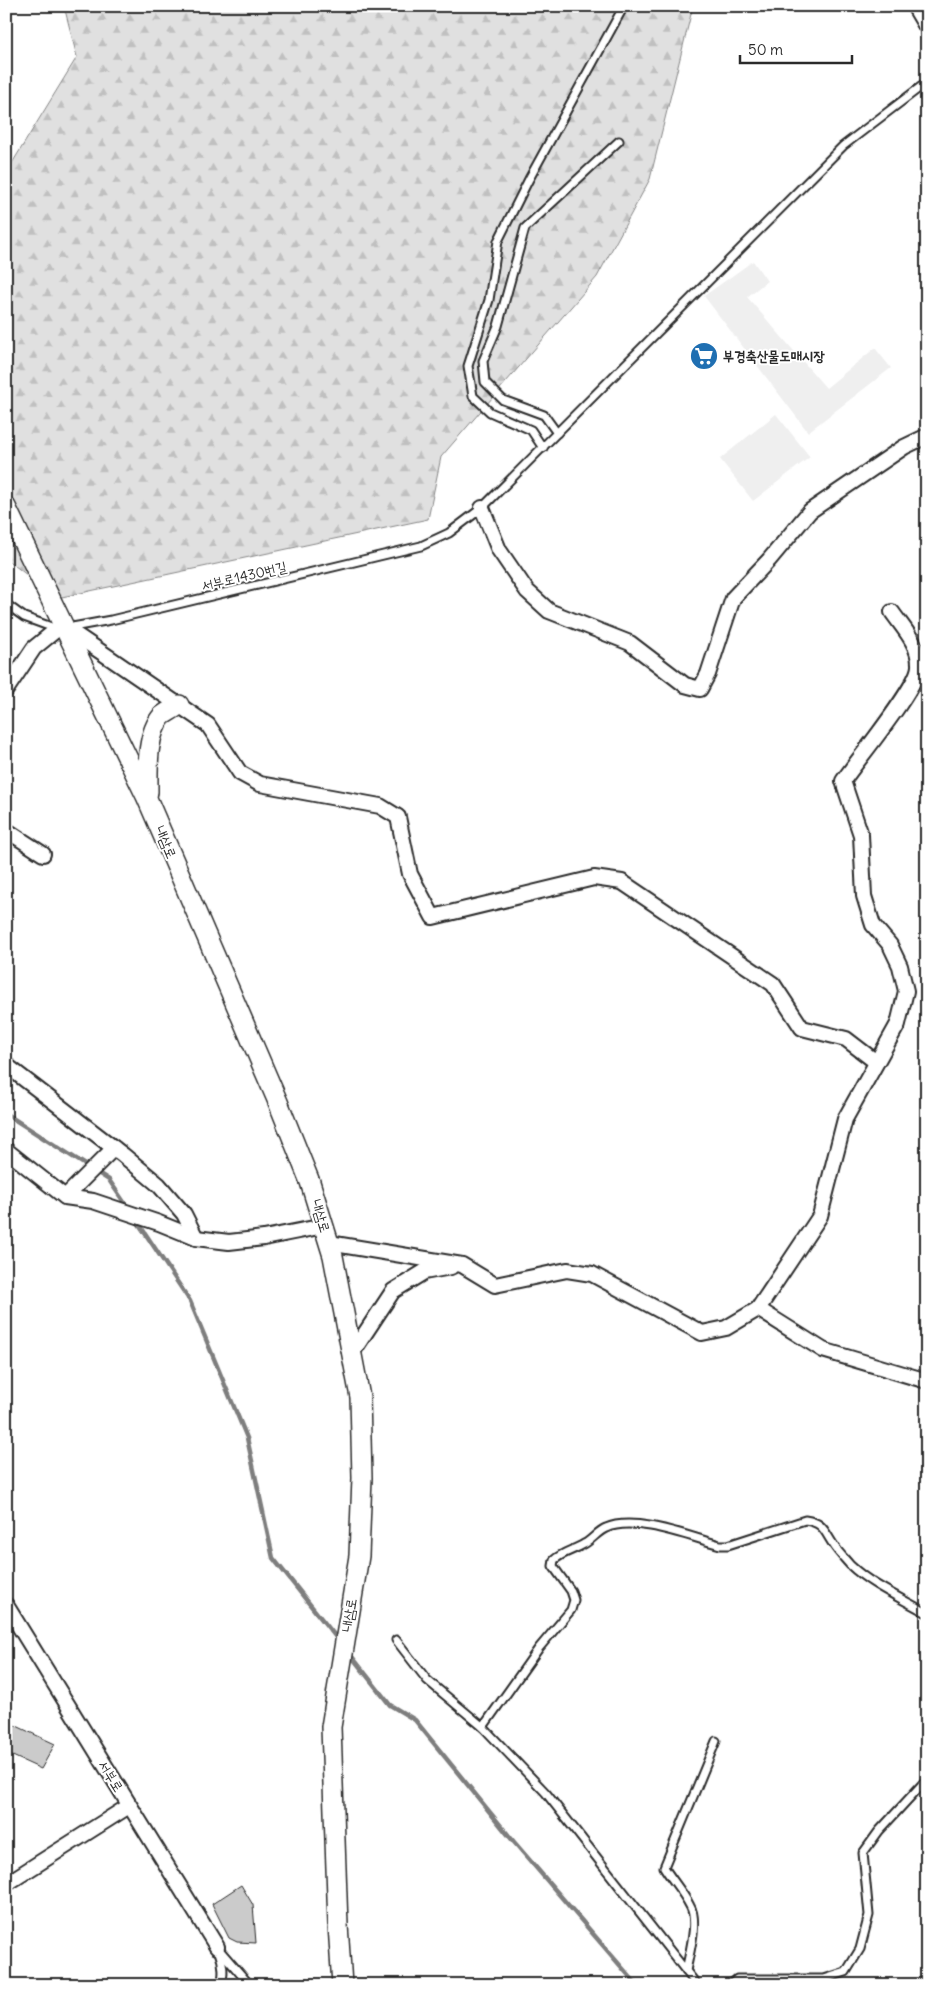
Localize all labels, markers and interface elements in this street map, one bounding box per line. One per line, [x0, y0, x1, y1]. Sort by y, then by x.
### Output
scale bar [740, 32, 853, 64]
text: 50 m [748, 40, 783, 59]
supermarket icon: 부경축산물도매시장 [689, 341, 719, 371]
place label: 부경축산물도매시장 [723, 347, 825, 365]
street label: 서부로1430번길 [200, 557, 289, 595]
street label: 내삼로 [151, 823, 181, 861]
street label: 내삼로 [307, 1197, 335, 1235]
street label: 내삼로 [337, 1597, 361, 1633]
street label: 서부로 [94, 1757, 128, 1795]

